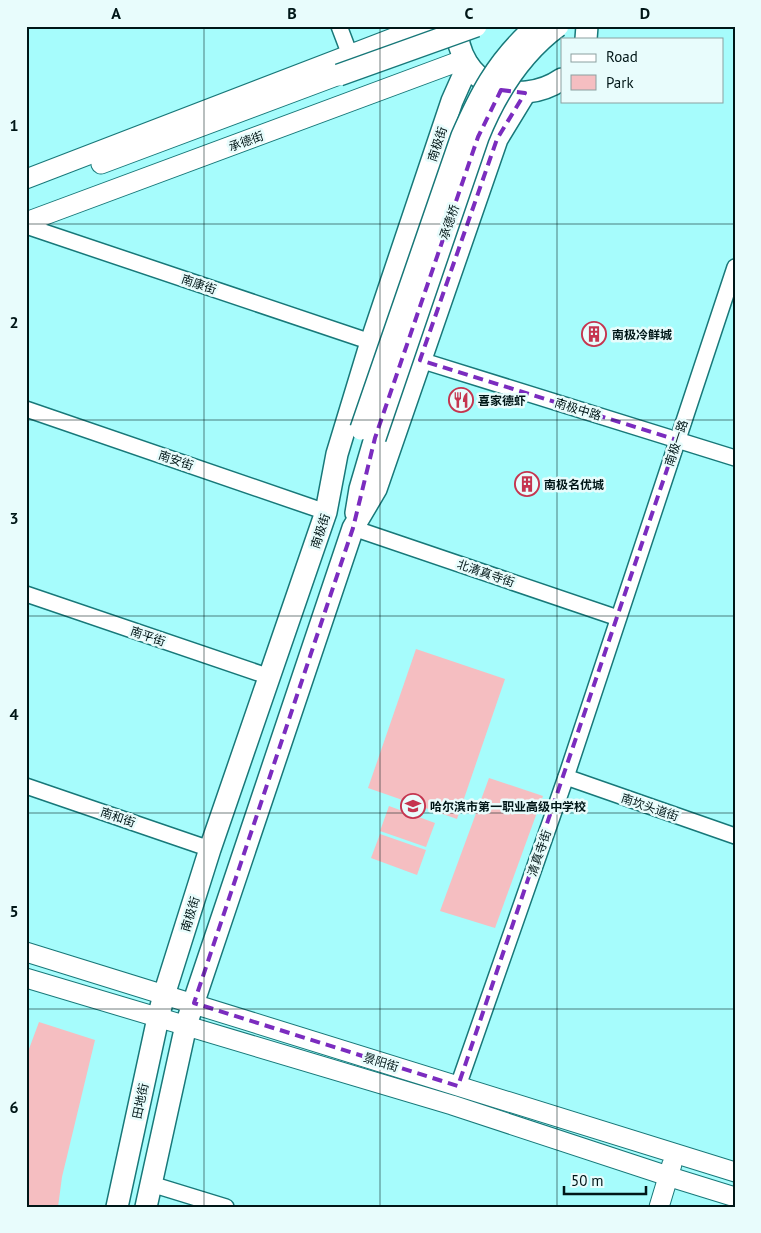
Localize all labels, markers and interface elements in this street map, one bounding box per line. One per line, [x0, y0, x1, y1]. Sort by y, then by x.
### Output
text: A [111, 3, 121, 23]
text: B [287, 3, 297, 23]
text: C [465, 3, 474, 23]
text: D [640, 3, 650, 23]
legend [561, 38, 724, 102]
text: Road [606, 47, 638, 66]
text: Park [606, 73, 634, 92]
text: 1 [9, 115, 19, 135]
street label: 南极街 [424, 125, 450, 163]
street label: 承德街 [227, 128, 265, 154]
street label: 承德桥 [436, 203, 462, 241]
street label: 南康街 [180, 271, 218, 297]
text: 2 [9, 312, 19, 332]
building icon: 南极冷鲜城 [581, 321, 607, 347]
place label: 南极冷鲜城 [612, 327, 672, 342]
restaurant icon: 喜家德虾 [448, 387, 474, 413]
place label: 喜家德虾 [478, 393, 526, 408]
street label: 南极中路 [553, 395, 603, 423]
street label: 南极一路 [661, 418, 691, 468]
street label: 南安街 [157, 447, 195, 473]
building icon: 南极名优城 [514, 471, 540, 497]
place label: 南极名优城 [544, 477, 604, 492]
text: 3 [9, 508, 19, 528]
street label: 南极街 [307, 512, 333, 550]
street label: 北清真寺街 [455, 556, 517, 590]
street label: 南平街 [129, 623, 167, 649]
text: 4 [9, 704, 19, 724]
street label: 南坎头道街 [619, 790, 681, 824]
school or university icon: 哈尔滨市第一职业高级中学校 [400, 793, 426, 819]
place label: 哈尔滨市第一职业高级中学校 [430, 799, 586, 814]
street label: 南和街 [99, 804, 137, 830]
street label: 清真寺街 [524, 828, 554, 878]
street label: 南极街 [178, 895, 202, 933]
text: 5 [9, 901, 19, 921]
street label: 景阳街 [362, 1050, 400, 1074]
street label: 田地街 [129, 1082, 151, 1120]
text: 6 [9, 1097, 19, 1117]
scale bar [564, 1163, 646, 1195]
text: 50 m [571, 1171, 604, 1190]

